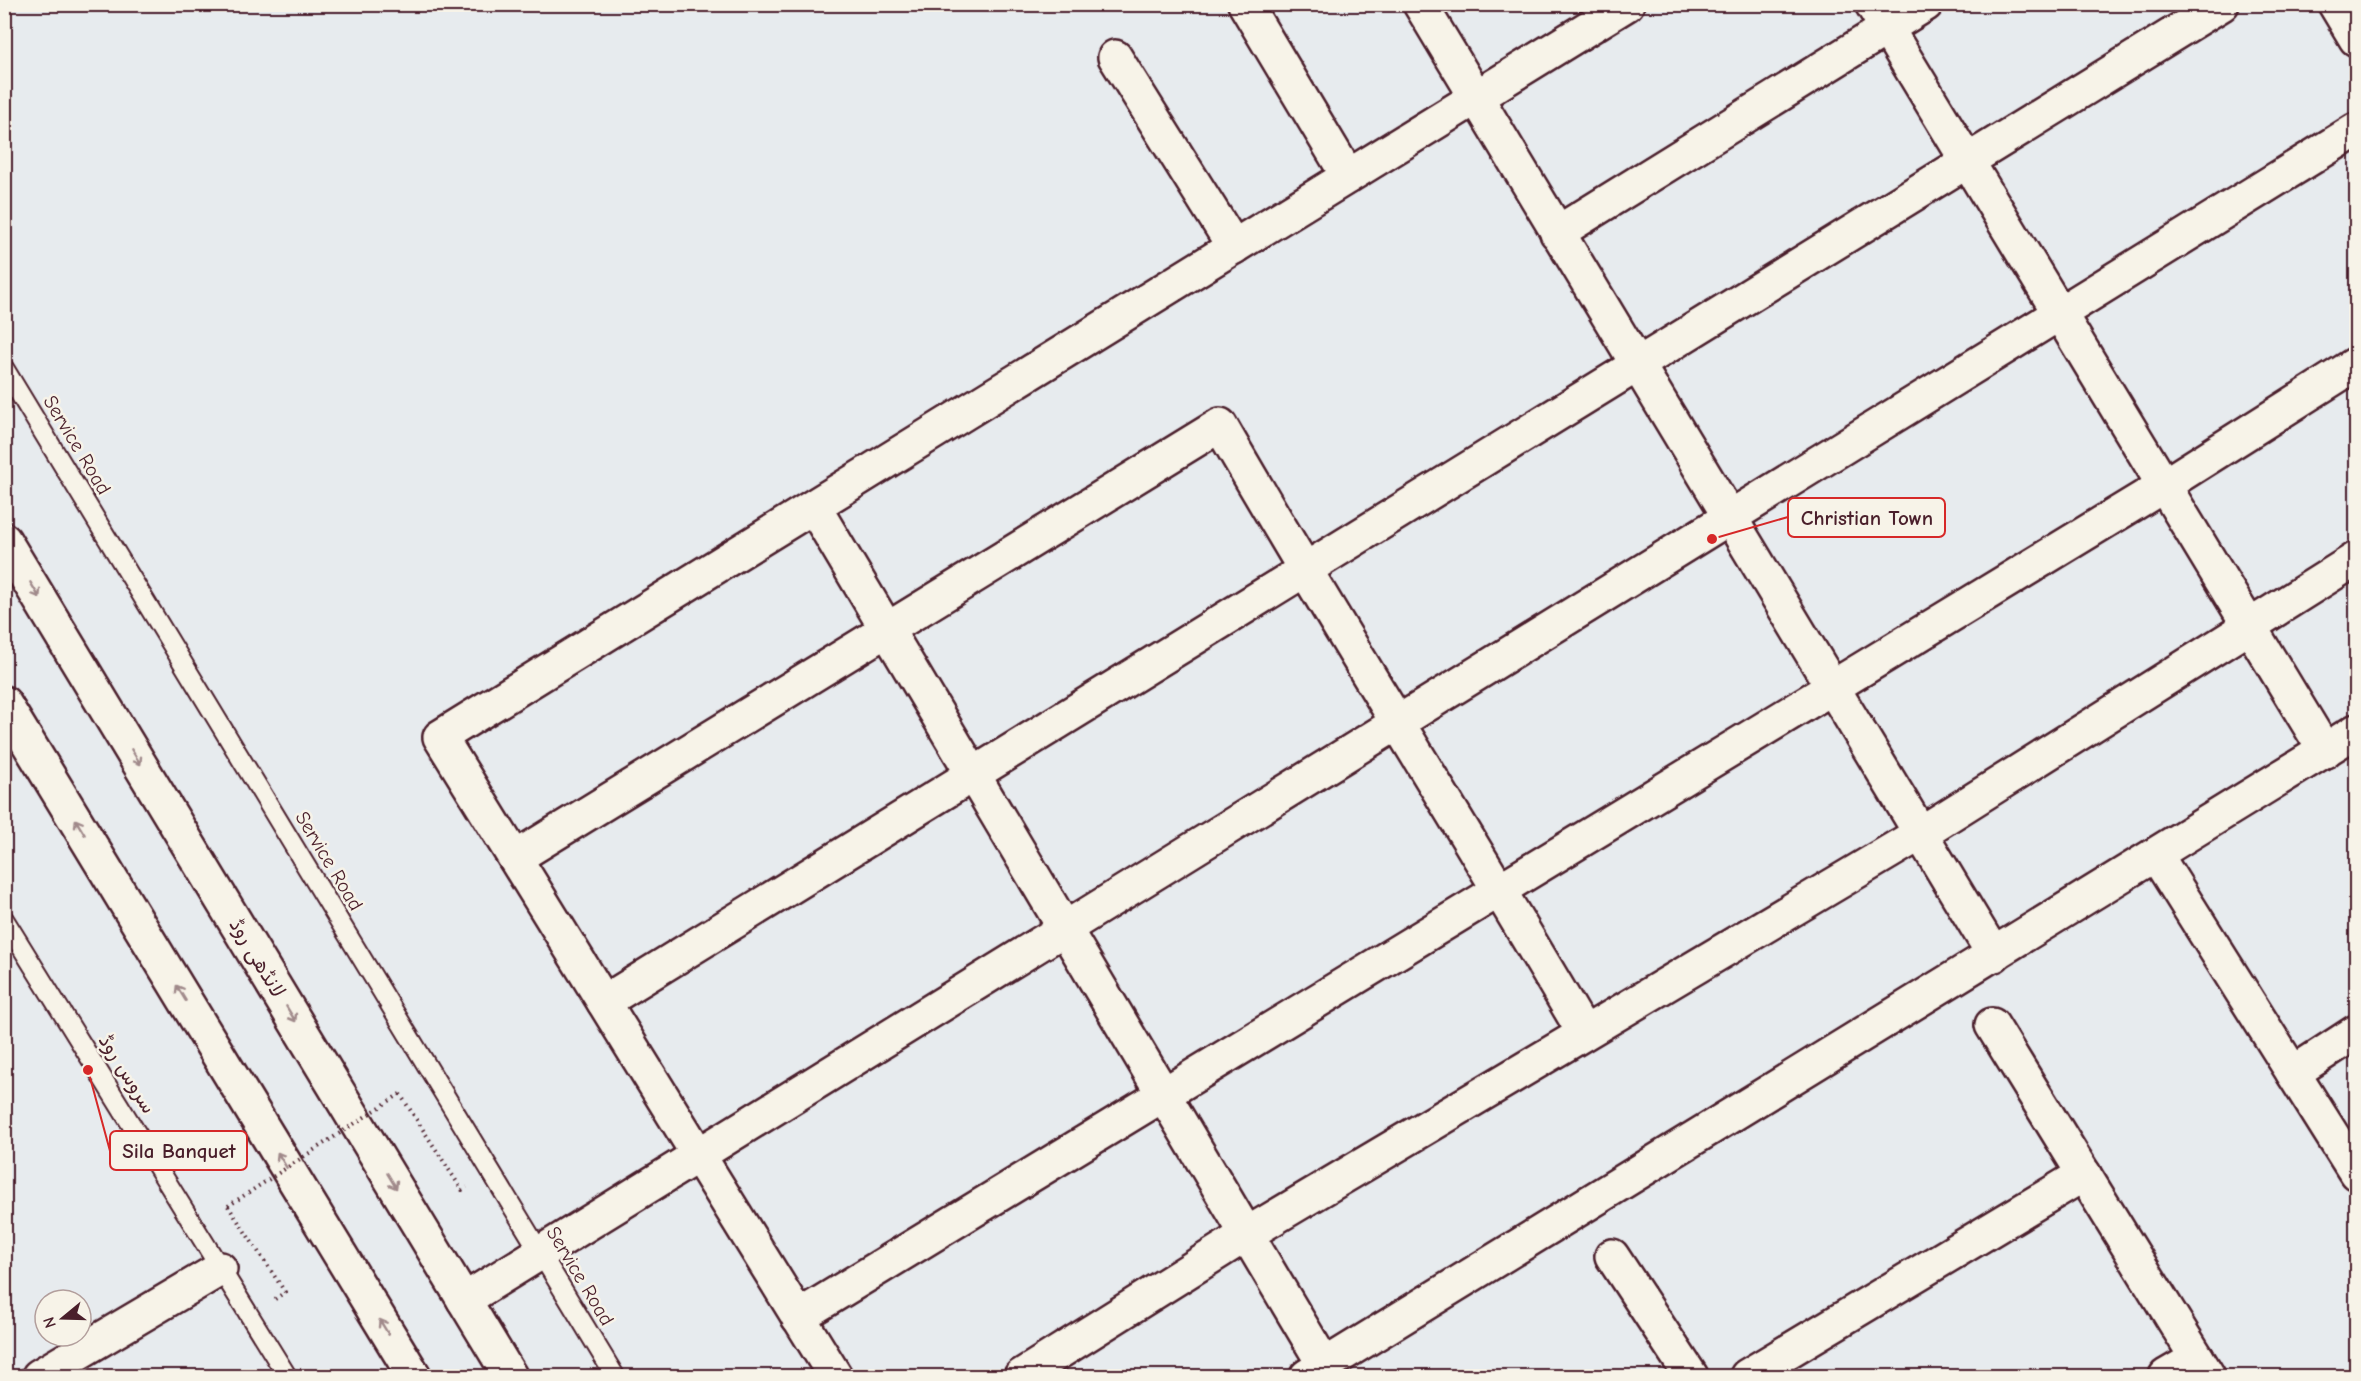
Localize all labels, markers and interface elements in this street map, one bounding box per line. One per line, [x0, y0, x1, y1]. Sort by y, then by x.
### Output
street label: Service Road [38, 391, 116, 499]
callout: Christian Town [1788, 498, 1945, 537]
text: Christian Town [1801, 506, 1933, 530]
one-way arrow [29, 581, 41, 598]
one-way arrow [130, 748, 142, 765]
street label: Service Road [290, 807, 368, 915]
one-way arrow [73, 819, 85, 836]
street label: لانڈھی روڈ [224, 914, 290, 1002]
one-way arrow [175, 985, 187, 1002]
one-way arrow [285, 1005, 297, 1022]
street label: سروس روڈ [94, 1030, 160, 1118]
callout: Sila Banquet [110, 1131, 247, 1170]
text: Sila Banquet [122, 1139, 237, 1163]
one-way arrow [276, 1152, 288, 1169]
one-way arrow [386, 1172, 398, 1189]
street label: Service Road [541, 1222, 619, 1330]
north arrow [33, 1288, 93, 1348]
text: N [40, 1315, 60, 1330]
one-way arrow [377, 1318, 390, 1335]

